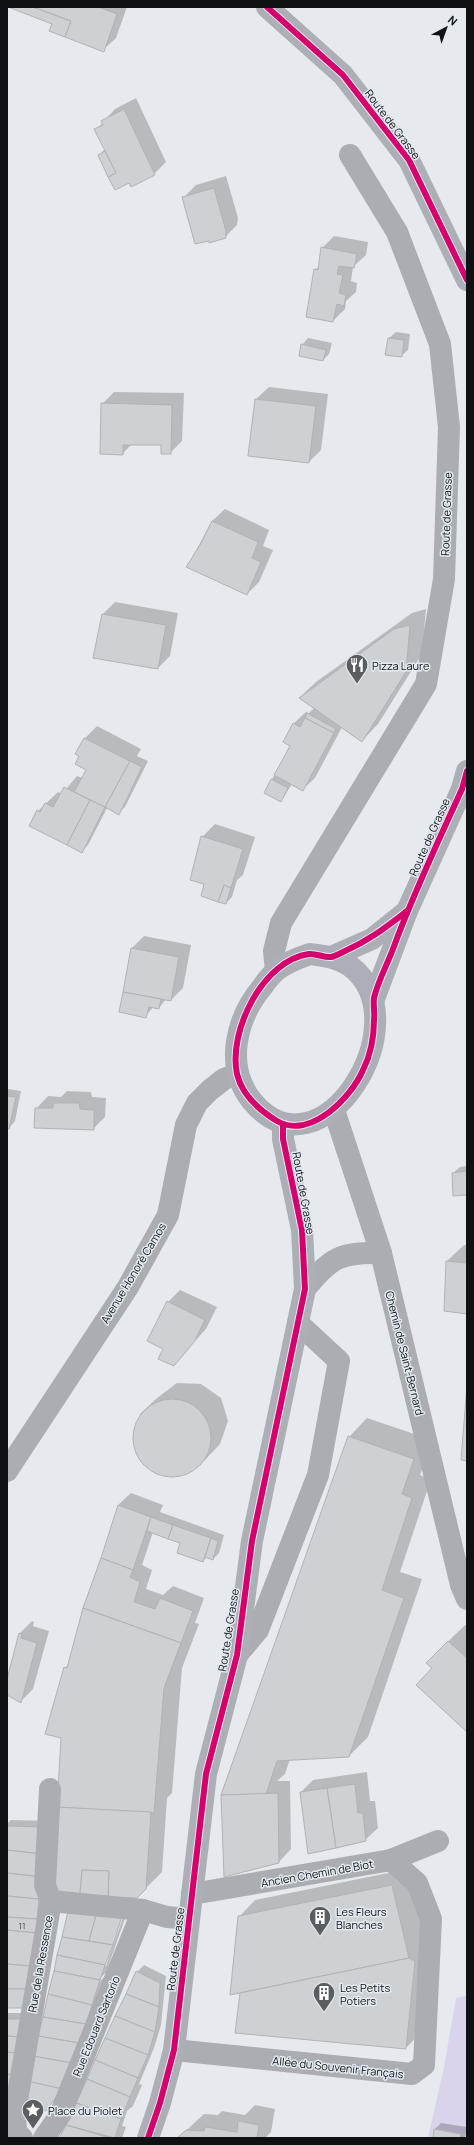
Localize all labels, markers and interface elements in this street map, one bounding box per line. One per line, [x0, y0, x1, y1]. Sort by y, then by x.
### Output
north arrow [426, 8, 466, 48]
text: N [445, 12, 461, 28]
street label: Route de Grasse [362, 86, 424, 162]
street label: Route de Grasse [437, 471, 455, 556]
restaurant icon: Pizza Laure [344, 652, 370, 685]
place label: Pizza Laure [372, 658, 430, 673]
street label: Route de Grasse [405, 795, 453, 878]
street label: Route de Grasse [289, 1151, 319, 1236]
street label: Avenue Honoré Camos [97, 1220, 169, 1326]
street label: Chemin de Saint-Bernard [382, 1289, 428, 1417]
street label: Route de Grasse [214, 1587, 242, 1672]
street label: Ancien Chemin de Biot [260, 1856, 374, 1890]
building icon: Les Fleurs Blanches [307, 1904, 333, 1937]
place label: Les Fleurs Blanches [336, 1904, 387, 1932]
street label: Route de Grasse [162, 1906, 188, 1991]
street label: Rue de la Ressence [24, 1914, 56, 2014]
house number: 11 [18, 1919, 26, 1932]
street label: Rue Edouard Sartorio [69, 1973, 123, 2079]
building icon: Les Petits Potiers [311, 1980, 337, 2013]
place label: Les Petits Potiers [340, 1980, 390, 2008]
street label: Allée du Souvenir Français [272, 2053, 404, 2081]
place icon: Place du Piolet [20, 2097, 46, 2130]
place label: Place du Piolet [48, 2103, 122, 2118]

